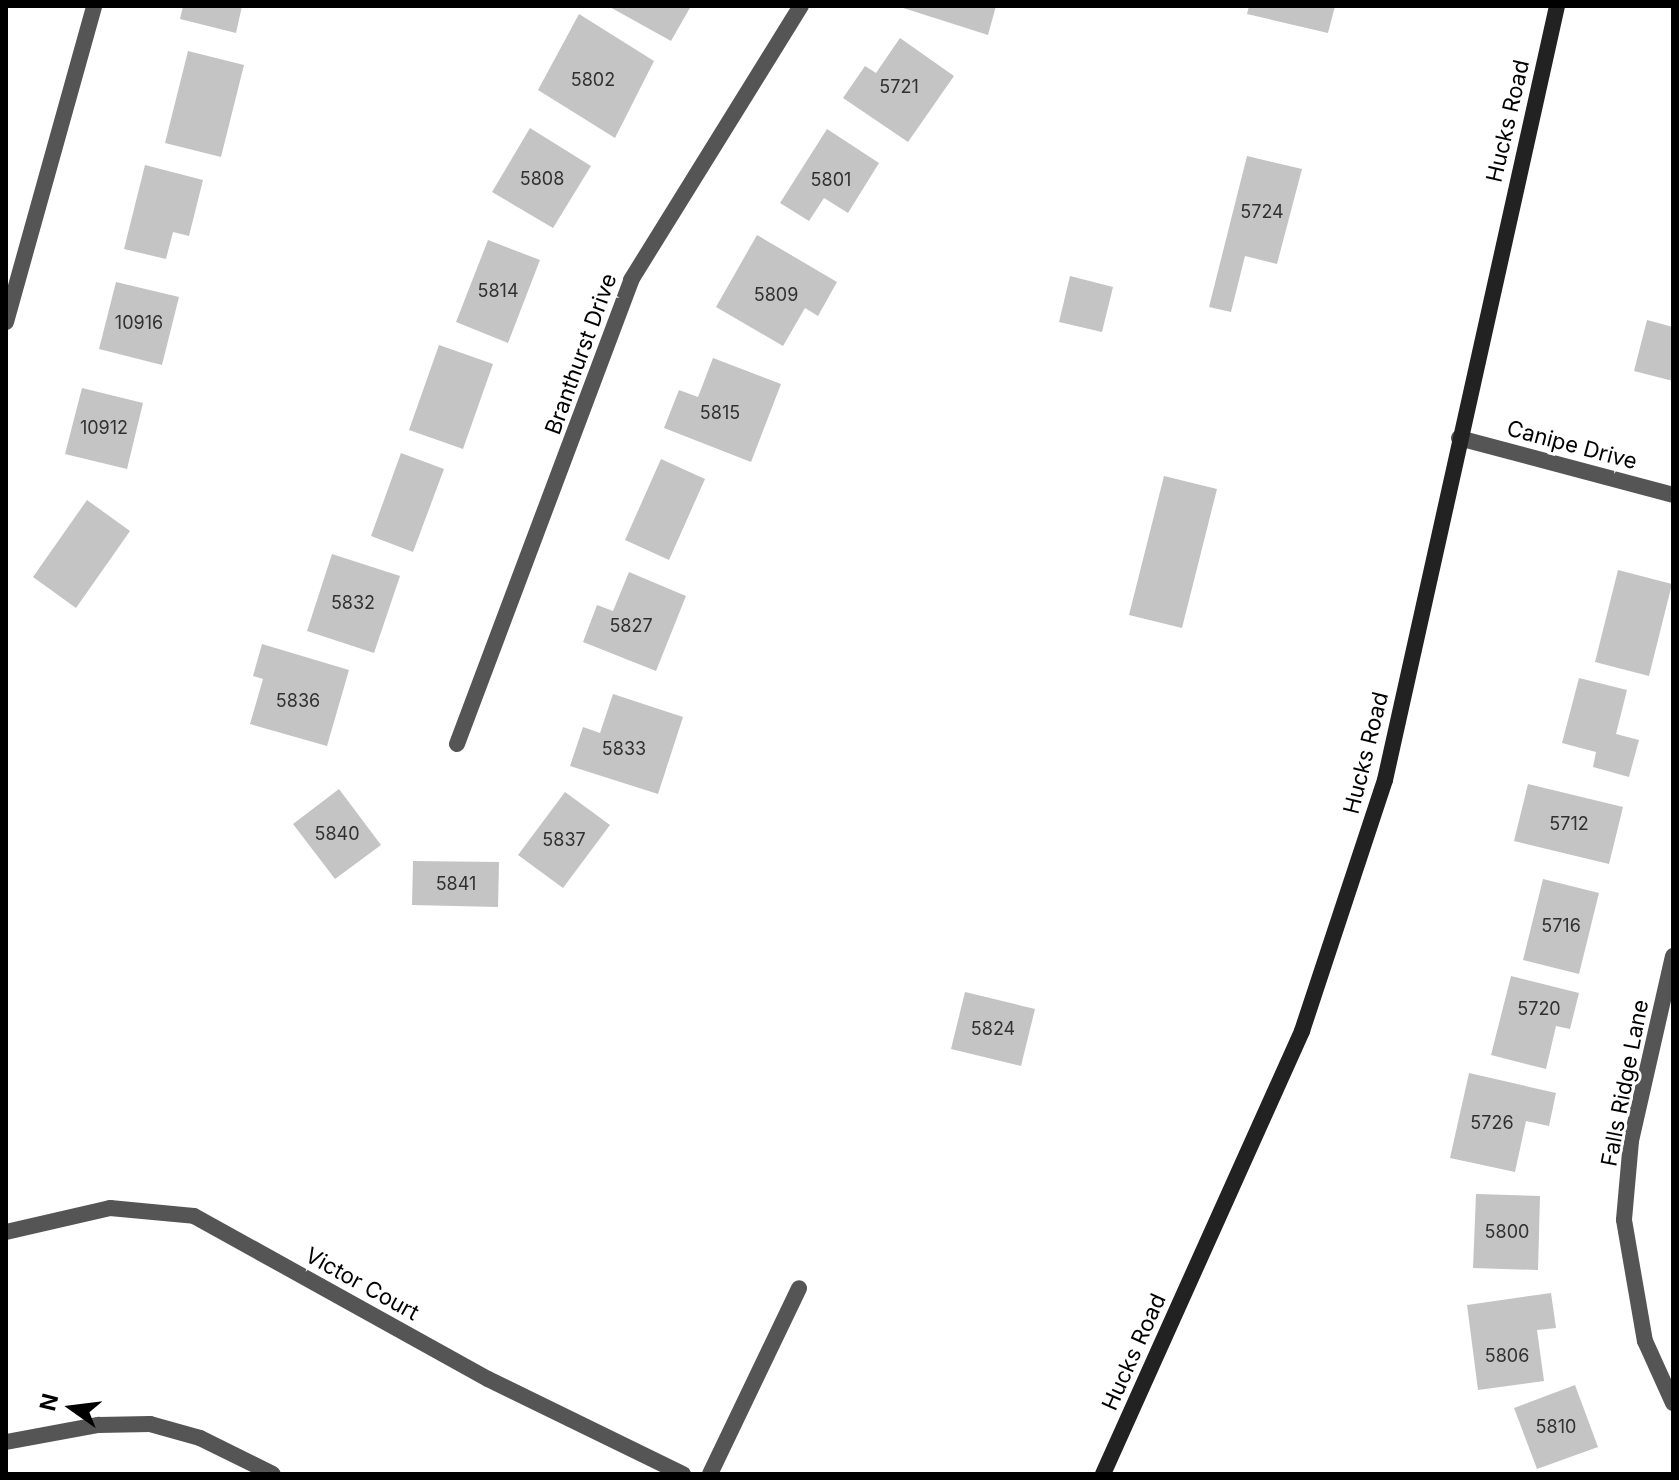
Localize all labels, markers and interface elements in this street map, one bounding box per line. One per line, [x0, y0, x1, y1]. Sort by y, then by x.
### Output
street label: Hucks Road [1481, 57, 1535, 185]
house number: 5802 [571, 69, 615, 91]
house number: 5721 [879, 76, 919, 98]
house number: 5808 [520, 168, 564, 190]
house number: 5801 [811, 169, 851, 191]
house number: 5724 [1240, 201, 1284, 223]
street label: Branthurst Drive [540, 270, 622, 438]
house number: 5814 [477, 280, 519, 302]
house number: 5809 [754, 284, 798, 306]
house number: 10916 [115, 312, 163, 334]
house number: 5815 [700, 402, 740, 424]
street label: Canipe Drive [1504, 415, 1640, 475]
house number: 10912 [80, 417, 128, 439]
house number: 5832 [331, 592, 375, 614]
house number: 5827 [609, 615, 653, 637]
street label: Hucks Road [1338, 689, 1394, 817]
house number: 5836 [276, 690, 320, 712]
house number: 5833 [602, 738, 646, 760]
house number: 5712 [1549, 813, 1589, 835]
house number: 5840 [314, 823, 360, 845]
house number: 5837 [542, 829, 586, 851]
house number: 5841 [436, 873, 476, 895]
house number: 5716 [1541, 915, 1581, 937]
street label: Falls Ridge Lane [1596, 997, 1654, 1169]
house number: 5720 [1517, 998, 1561, 1020]
house number: 5824 [971, 1018, 1015, 1040]
house number: 5726 [1470, 1112, 1514, 1134]
house number: 5800 [1485, 1221, 1529, 1243]
street label: Victor Court [301, 1242, 423, 1326]
street label: Hucks Road [1097, 1290, 1171, 1414]
house number: 5806 [1485, 1345, 1529, 1367]
north arrow [32, 1368, 112, 1448]
text: N [34, 1391, 63, 1413]
house number: 5810 [1536, 1416, 1576, 1438]

